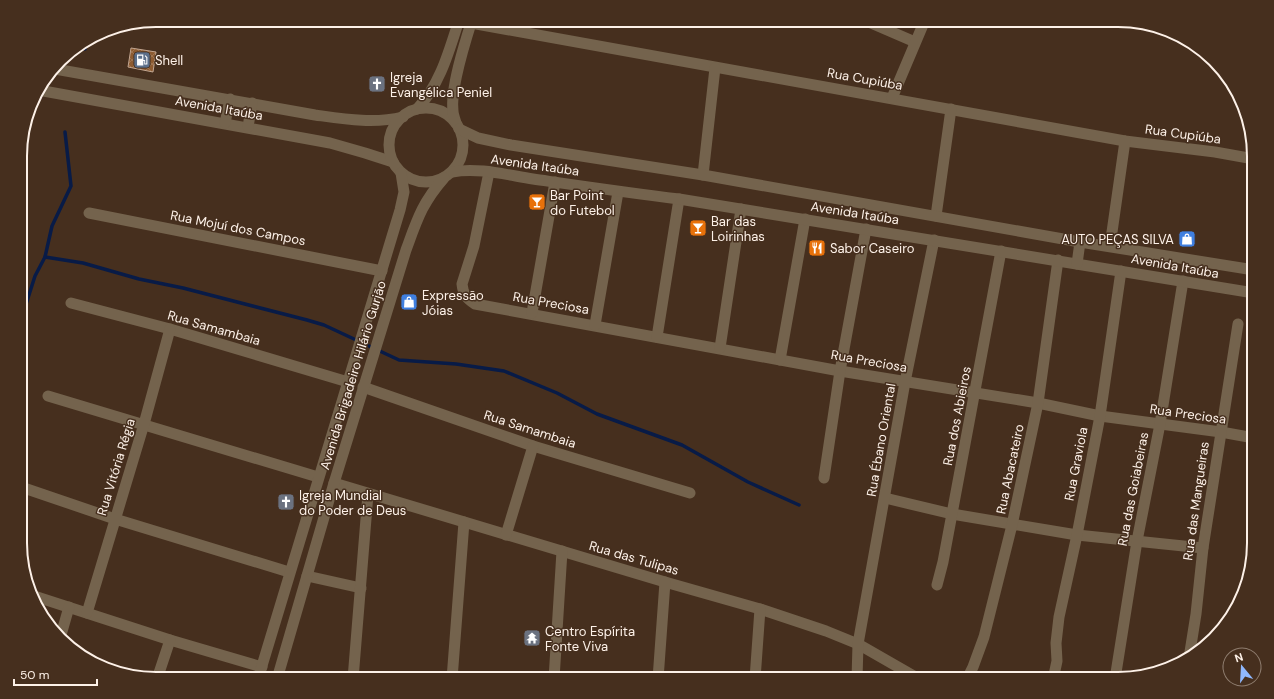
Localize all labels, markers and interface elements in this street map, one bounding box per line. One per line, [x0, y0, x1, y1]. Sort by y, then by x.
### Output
fuel station icon: Shell [132, 50, 152, 70]
place label: Shell [155, 52, 183, 69]
street label: Rua Cupiúba [826, 64, 904, 94]
place label: Igreja Evangélica Peniel [390, 69, 492, 101]
church icon: Igreja Evangélica Peniel [367, 74, 387, 94]
street label: Avenida Itaúba [174, 92, 264, 124]
street label: Rua Cupiúba [1144, 120, 1222, 148]
street label: Avenida Itaúba [490, 150, 580, 180]
place label: Bar Point do Futebol [550, 187, 615, 219]
bar icon: Bar Point do Futebol [527, 192, 547, 212]
street label: Avenida Itaúba [810, 198, 900, 228]
street label: Rua Mojuí dos Campos [169, 207, 307, 249]
place label: Bar das Loirinhas [711, 213, 765, 245]
bar icon: Bar das Loirinhas [688, 218, 708, 238]
shop icon: AUTO PEÇAS SILVA [1177, 229, 1197, 249]
place label: AUTO PEÇAS SILVA [1061, 231, 1174, 248]
restaurant icon: Sabor Caseiro [807, 238, 827, 258]
place label: Sabor Caseiro [830, 240, 915, 257]
street label: Avenida Itaúba [1130, 250, 1220, 282]
street label: Avenida Brigadeiro Hilário Gurjão [316, 278, 390, 472]
place label: Expressão Jóias [422, 287, 484, 319]
street label: Rua Preciosa [512, 288, 590, 318]
shop icon: Expressão Jóias [399, 292, 419, 312]
street label: Rua Samambaia [166, 307, 262, 349]
street label: Rua Preciosa [830, 346, 908, 376]
street label: Rua dos Abieiros [939, 365, 975, 467]
street label: Rua Ébano Oriental [862, 382, 899, 498]
street label: Rua Preciosa [1149, 400, 1227, 428]
street label: Rua Samambaia [482, 406, 578, 452]
street label: Rua Vitória Régia [93, 416, 139, 518]
street label: Rua Abacateiro [992, 422, 1028, 516]
street label: Rua Graviola [1061, 426, 1091, 502]
street label: Rua das Goiabeiras [1114, 431, 1152, 547]
street label: Rua das Mangueiras [1179, 440, 1213, 562]
place label: Igreja Mundial do Poder de Deus [299, 487, 406, 519]
church icon: Igreja Mundial do Poder de Deus [276, 492, 296, 512]
street label: Rua das Tulipas [587, 537, 681, 579]
place label: Centro Espírita Fonte Viva [545, 623, 635, 655]
temple icon: Centro Espírita Fonte Viva [522, 628, 542, 648]
north arrow [1222, 647, 1262, 687]
text: N [1233, 650, 1245, 665]
scale bar [14, 661, 97, 687]
text: 50 m [20, 667, 49, 683]

